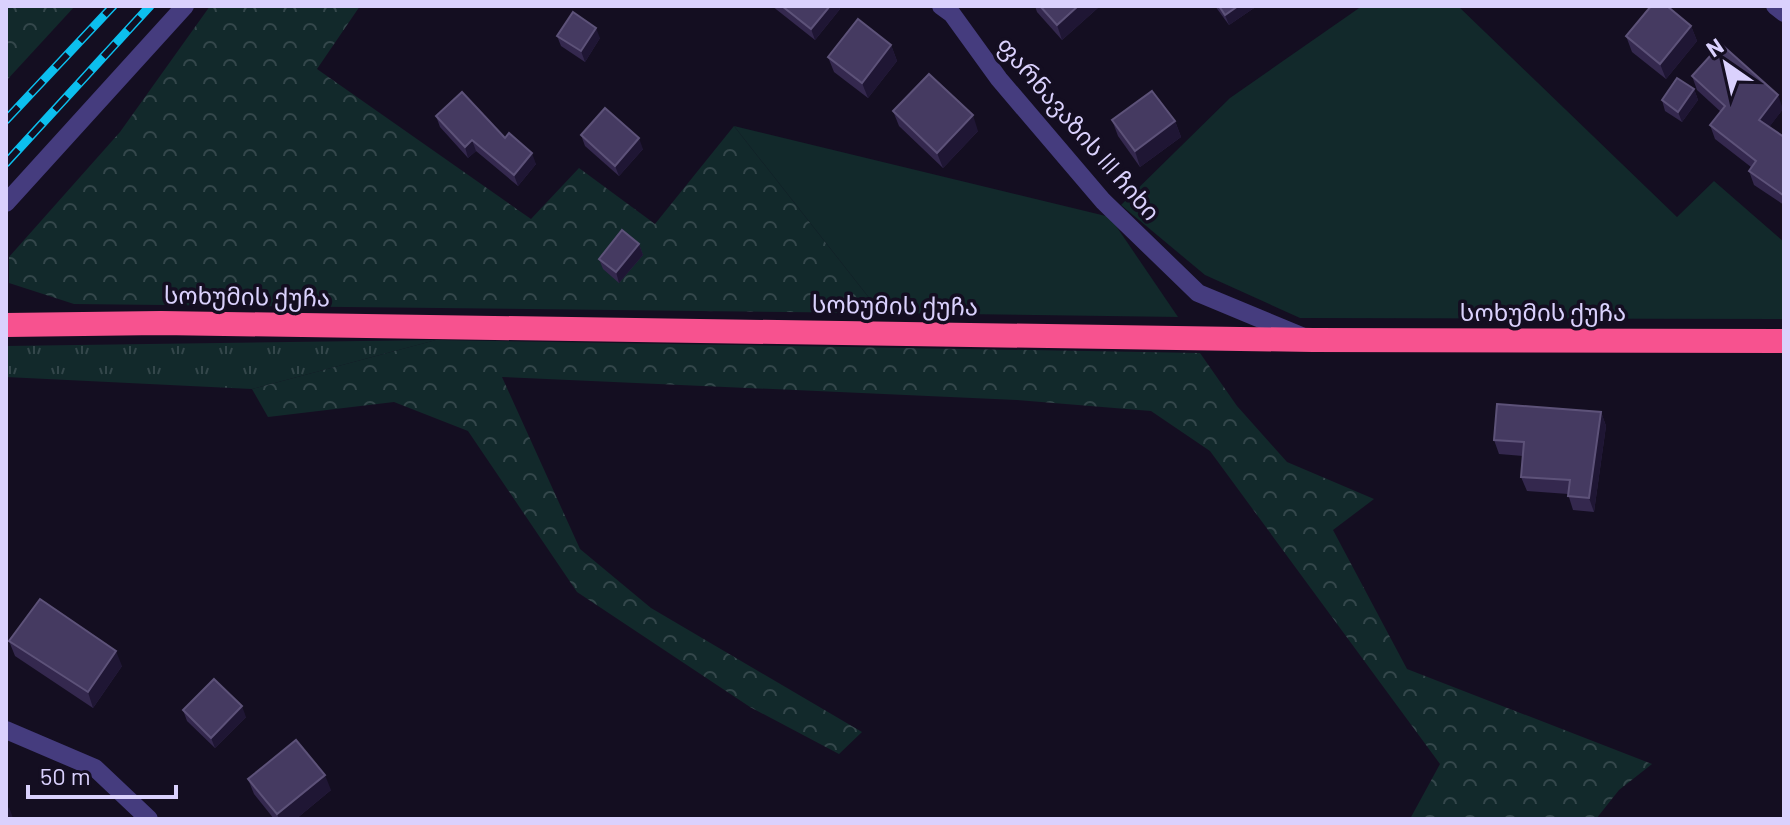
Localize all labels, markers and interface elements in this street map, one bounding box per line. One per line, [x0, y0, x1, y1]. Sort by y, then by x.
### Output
north arrow [1686, 24, 1766, 104]
street label: ფარნავაზის III ჩიხი [991, 30, 1167, 226]
text: N [1701, 32, 1728, 61]
street label: სოხუმის ქუჩა [164, 280, 330, 312]
street label: სოხუმის ქუჩა [812, 289, 978, 321]
street label: სოხუმის ქუჩა [1460, 297, 1626, 327]
scale bar [28, 749, 176, 799]
text: 50 m [40, 761, 91, 790]

